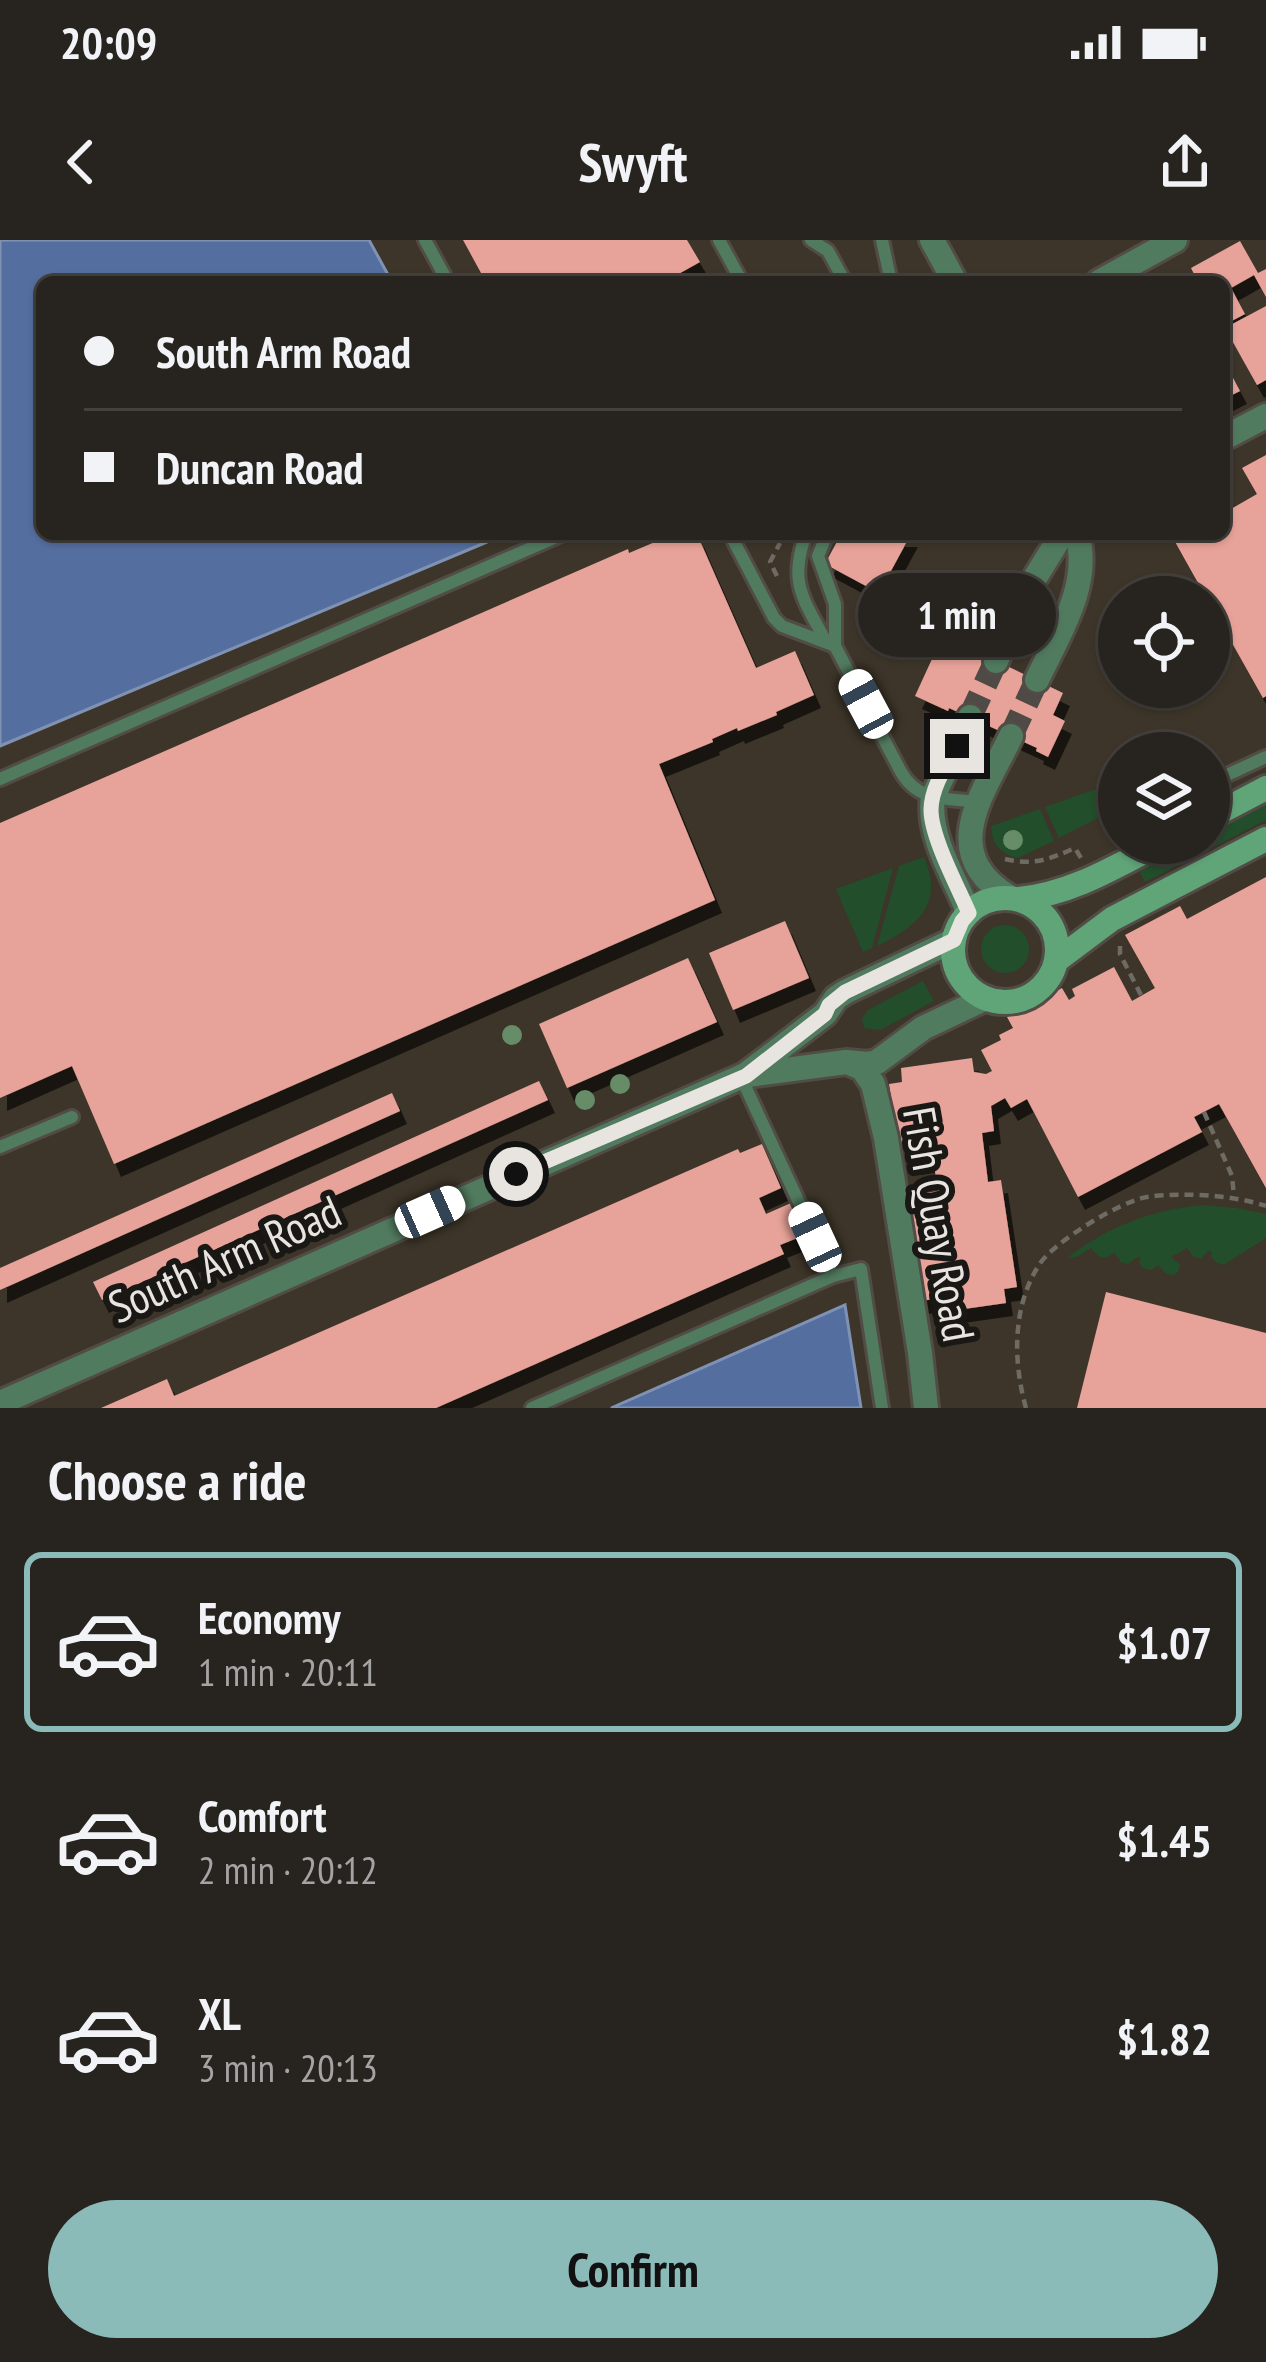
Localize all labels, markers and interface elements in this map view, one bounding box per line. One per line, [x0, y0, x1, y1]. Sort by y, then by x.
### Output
text: 20:09 [60, 13, 157, 71]
text: Swyft [578, 127, 688, 197]
icon: back [48, 129, 114, 195]
icon: share [1152, 129, 1218, 195]
text: South Arm Road [156, 322, 411, 380]
text: Duncan Road [156, 438, 364, 496]
callout: 1 min [858, 572, 1056, 656]
map controls [1098, 576, 1230, 864]
button: locate [1098, 576, 1230, 708]
text: 1 min [918, 589, 996, 640]
car [833, 664, 899, 744]
route end [930, 719, 984, 773]
button: layers [1098, 732, 1230, 864]
street label: Fish Quay Road [891, 1102, 989, 1346]
route start [489, 1147, 543, 1201]
street label: South Arm Road [99, 1181, 349, 1335]
car [390, 1181, 470, 1243]
car [783, 1197, 847, 1277]
text: Choose a ride [48, 1445, 307, 1515]
icon: car [54, 1588, 162, 1696]
text: Economy [198, 1588, 341, 1646]
text: $1.07 [1116, 1613, 1212, 1671]
text: 1 min · 20:11 [198, 1646, 378, 1697]
icon: car [54, 1786, 162, 1894]
text: Comfort [198, 1786, 327, 1844]
text: $1.45 [1116, 1811, 1212, 1869]
text: 2 min · 20:12 [198, 1844, 378, 1895]
icon: car [54, 1984, 162, 2092]
text: XL [198, 1984, 241, 2042]
text: $1.82 [1116, 2009, 1212, 2067]
text: 3 min · 20:13 [198, 2042, 378, 2093]
button: Confirm [48, 2200, 1218, 2338]

